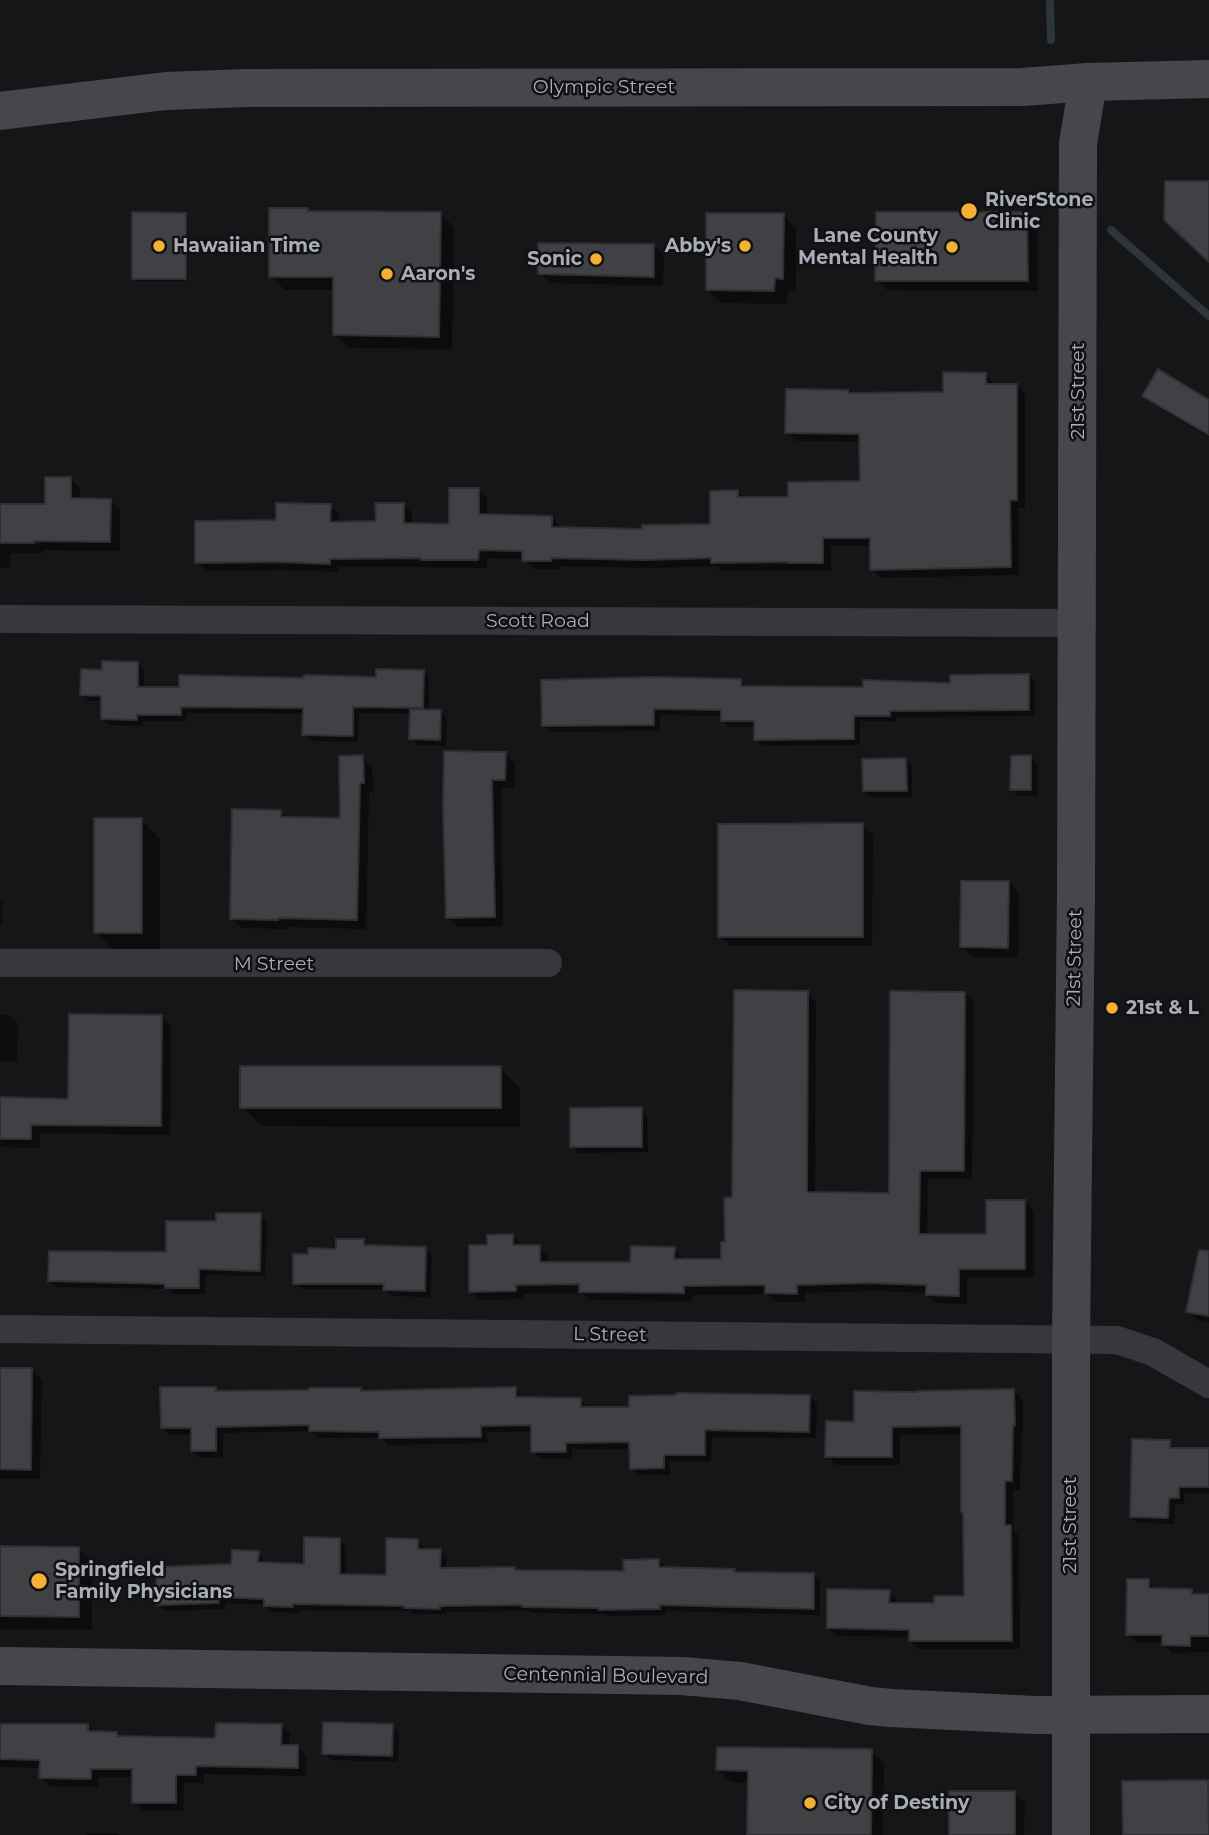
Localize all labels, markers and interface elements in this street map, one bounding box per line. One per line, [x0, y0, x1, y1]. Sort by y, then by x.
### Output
street label: Olympic Street [533, 76, 675, 98]
place label: RiverStone Clinic [985, 189, 1093, 233]
marker: RiverStone Clinic [959, 201, 979, 221]
place label: Lane County Mental Health [798, 225, 938, 269]
place label: Hawaiian Time [173, 235, 320, 257]
place label: Abby's [665, 235, 731, 257]
marker: Hawaiian Time [151, 238, 167, 254]
marker: Abby's [737, 238, 753, 254]
marker: Lane County Mental Health [944, 239, 960, 255]
place label: Sonic [527, 248, 582, 270]
marker: Sonic [588, 251, 604, 267]
place label: Aaron's [401, 263, 475, 285]
marker: Aaron's [379, 266, 395, 282]
street label: 21st Street [1067, 342, 1089, 440]
street label: Scott Road [486, 610, 590, 632]
street label: 21st Street [1063, 909, 1087, 1007]
street label: M Street [234, 953, 314, 975]
place label: 21st & L [1126, 997, 1199, 1019]
marker: 21st & L [1104, 1000, 1120, 1016]
street label: L Street [573, 1323, 647, 1347]
street label: 21st Street [1059, 1476, 1081, 1574]
place label: Springfield Family Physicians [55, 1559, 232, 1603]
marker: Springfield Family Physicians [29, 1571, 49, 1591]
street label: Centennial Boulevard [503, 1663, 709, 1689]
place label: City of Destiny [824, 1792, 969, 1814]
marker: City of Destiny [802, 1795, 818, 1811]

